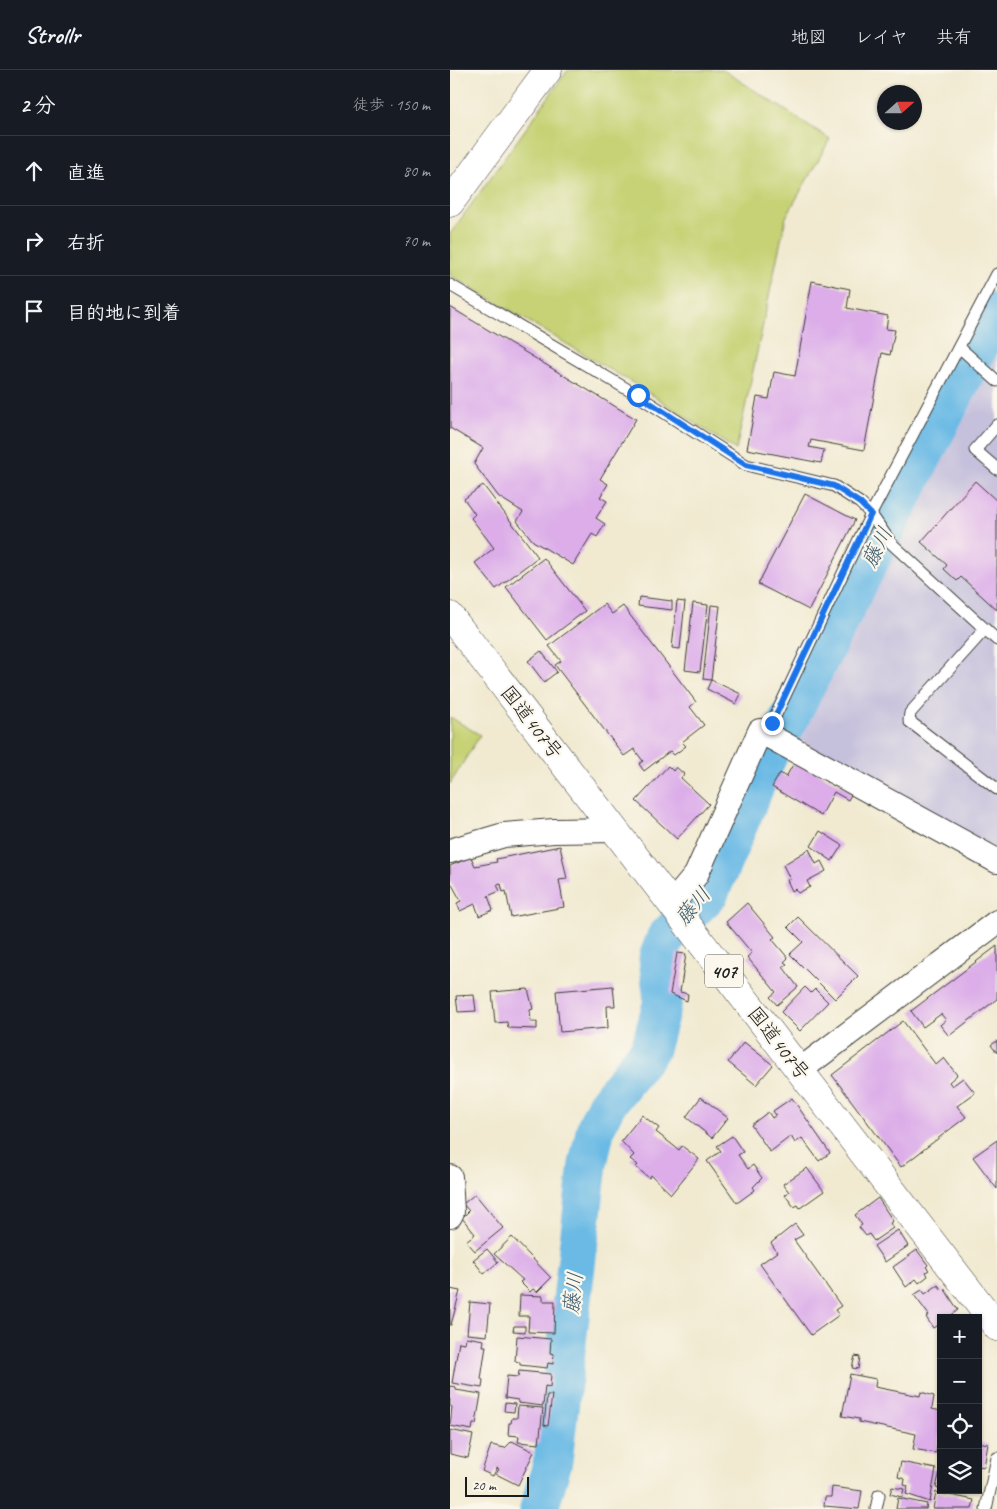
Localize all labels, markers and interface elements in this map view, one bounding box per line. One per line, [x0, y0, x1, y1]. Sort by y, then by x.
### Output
text: Strollr [25, 20, 80, 50]
text: 地図 [791, 26, 827, 48]
text: レイヤ [855, 26, 908, 48]
text: 共有 [936, 26, 972, 48]
north arrow [877, 85, 922, 130]
text: 2 分 [20, 92, 56, 118]
text: 徒歩 · 150 m [353, 95, 430, 115]
icon: ahead [20, 157, 48, 185]
text: 直進 [67, 161, 105, 185]
text: 80 m [403, 161, 430, 181]
icon: right [20, 227, 48, 255]
text: 右折 [67, 231, 105, 255]
text: 70 m [403, 231, 430, 251]
icon: arrive [20, 297, 48, 325]
text: 目的地に到着 [67, 301, 181, 325]
route start [627, 384, 650, 407]
water label: 藤川 [856, 522, 898, 572]
street label: 国道407号 [495, 680, 568, 764]
route end [761, 712, 784, 735]
water label: 藤川 [670, 882, 716, 930]
road number: 407 [705, 954, 743, 988]
street label: 国道407号 [742, 1001, 815, 1085]
water label: 藤川 [558, 1271, 588, 1315]
map controls [937, 1314, 982, 1494]
button: + [937, 1314, 982, 1359]
button: − [937, 1359, 982, 1404]
button: locate [937, 1404, 982, 1449]
button: layers [937, 1449, 982, 1494]
scale bar [465, 1474, 529, 1497]
text: 20 m [472, 1477, 496, 1494]

